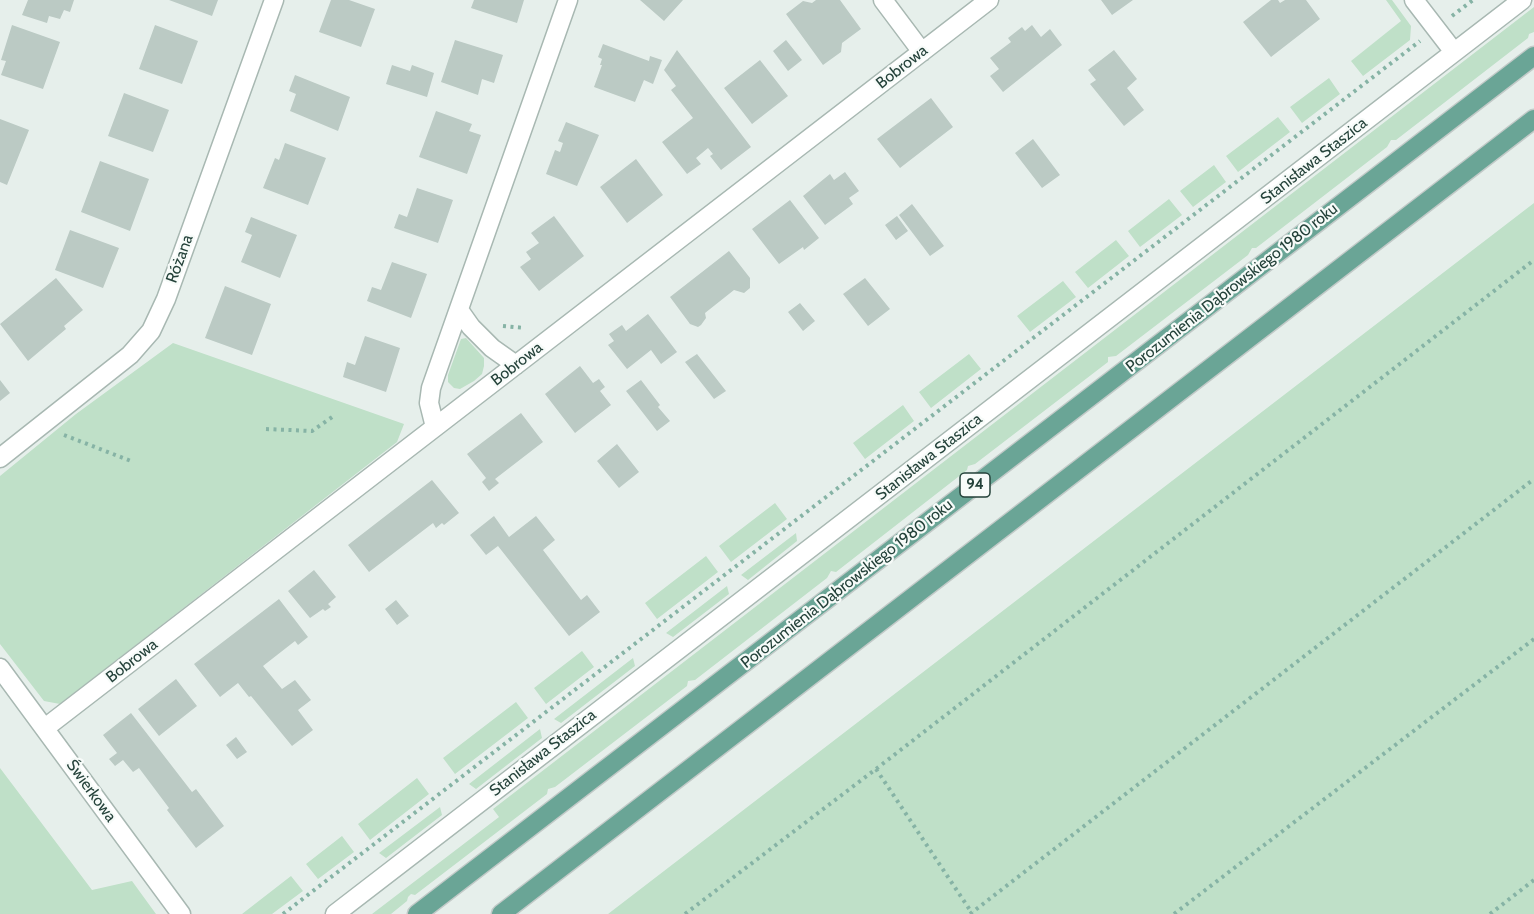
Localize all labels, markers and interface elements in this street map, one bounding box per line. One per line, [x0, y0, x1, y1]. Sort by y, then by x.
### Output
street label: Bobrowa [872, 41, 932, 93]
street label: Stanisława Staszica [1257, 113, 1371, 209]
street label: Porozumienia Dąbrowskiego 1980 roku [1122, 199, 1342, 377]
street label: Różana [162, 232, 198, 286]
street label: Bobrowa [487, 338, 547, 390]
street label: Stanisława Staszica [872, 409, 986, 505]
road number: 94 [960, 473, 990, 497]
street label: Porozumienia Dąbrowskiego 1980 roku [737, 495, 957, 673]
street label: Bobrowa [102, 635, 162, 687]
street label: Stanisława Staszica [486, 705, 600, 801]
street label: Świerkowa [62, 756, 120, 826]

